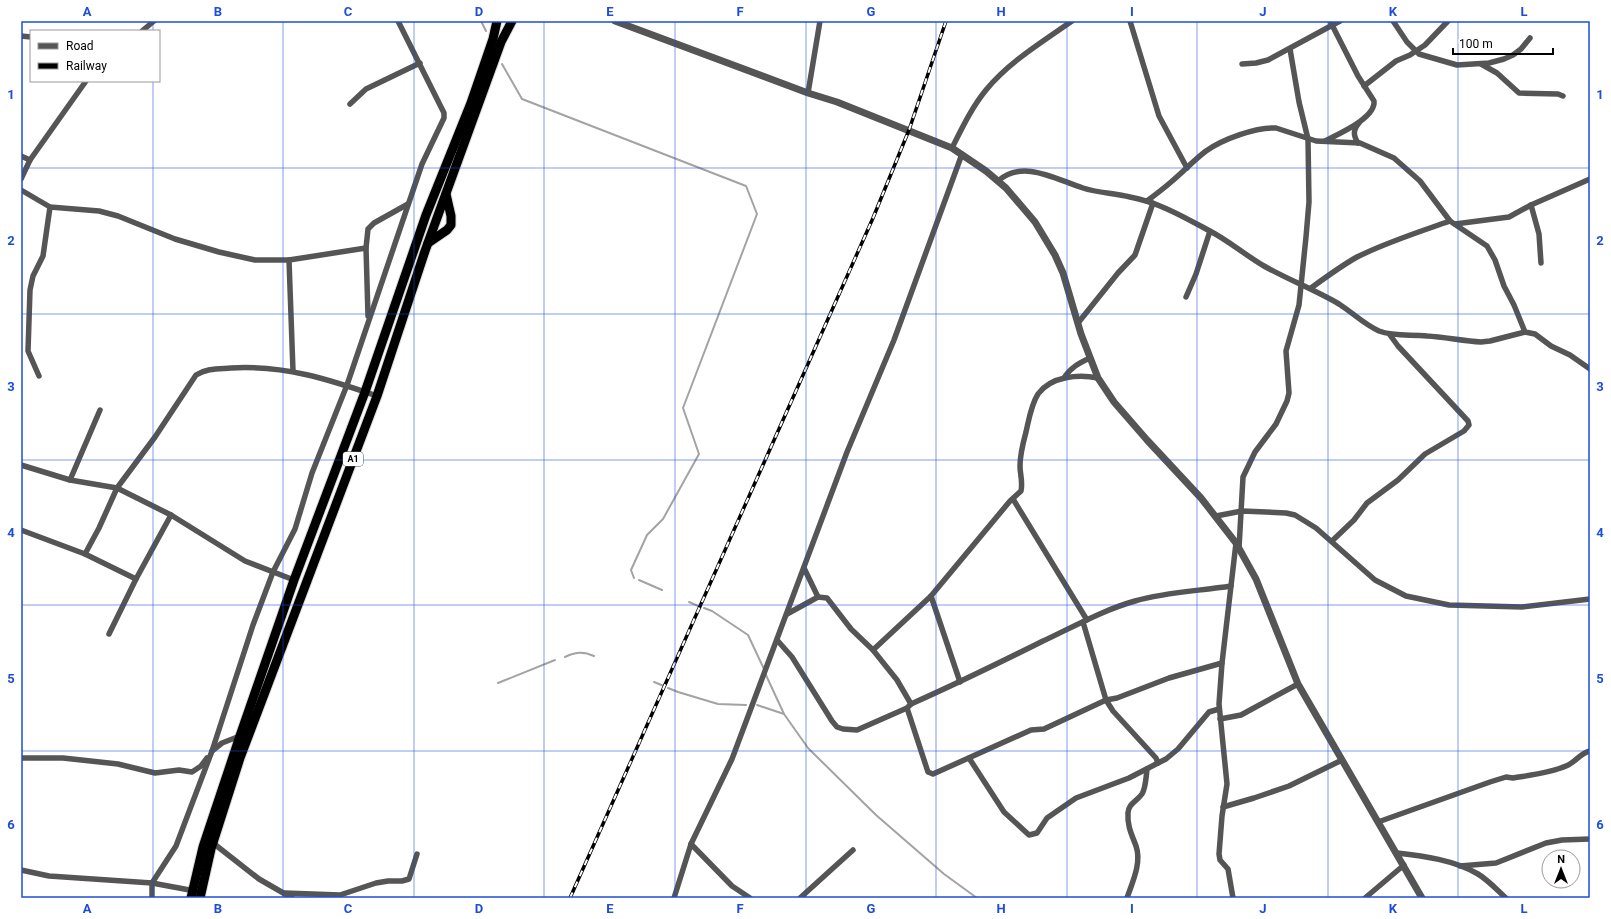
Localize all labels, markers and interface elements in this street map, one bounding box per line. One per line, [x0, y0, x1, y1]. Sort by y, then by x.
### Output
text: A [83, 4, 92, 19]
text: B [214, 4, 222, 19]
text: C [344, 4, 353, 19]
text: D [475, 4, 483, 19]
text: E [606, 4, 614, 19]
text: F [736, 4, 744, 19]
text: G [867, 4, 876, 19]
text: H [996, 4, 1006, 19]
text: I [1130, 4, 1134, 19]
text: J [1259, 4, 1267, 19]
text: K [1389, 4, 1398, 19]
text: L [1520, 4, 1528, 19]
legend [30, 30, 160, 82]
scale bar [1453, 30, 1553, 56]
text: 100 m [1459, 37, 1493, 51]
text: Road [66, 39, 94, 53]
text: Railway [66, 59, 107, 73]
text: 1 [7, 87, 15, 102]
text: 1 [1596, 87, 1604, 102]
text: 2 [7, 233, 15, 248]
text: 2 [1596, 233, 1604, 248]
text: 3 [7, 379, 15, 394]
text: 3 [1596, 379, 1604, 394]
road number: A1 [343, 452, 363, 466]
text: 4 [7, 525, 15, 540]
text: 4 [1596, 525, 1604, 540]
text: 5 [7, 671, 15, 686]
text: 5 [1596, 671, 1604, 686]
text: 6 [7, 817, 15, 832]
text: 6 [1596, 817, 1604, 832]
north arrow [1541, 849, 1581, 889]
text: N [1557, 853, 1565, 866]
text: A [83, 901, 92, 916]
text: B [214, 901, 222, 916]
text: C [344, 901, 353, 916]
text: D [475, 901, 483, 916]
text: E [606, 901, 614, 916]
text: F [736, 901, 744, 916]
text: G [867, 901, 876, 916]
text: H [996, 901, 1006, 916]
text: I [1130, 901, 1134, 916]
text: J [1259, 901, 1267, 916]
text: K [1389, 901, 1398, 916]
text: L [1520, 901, 1528, 916]

